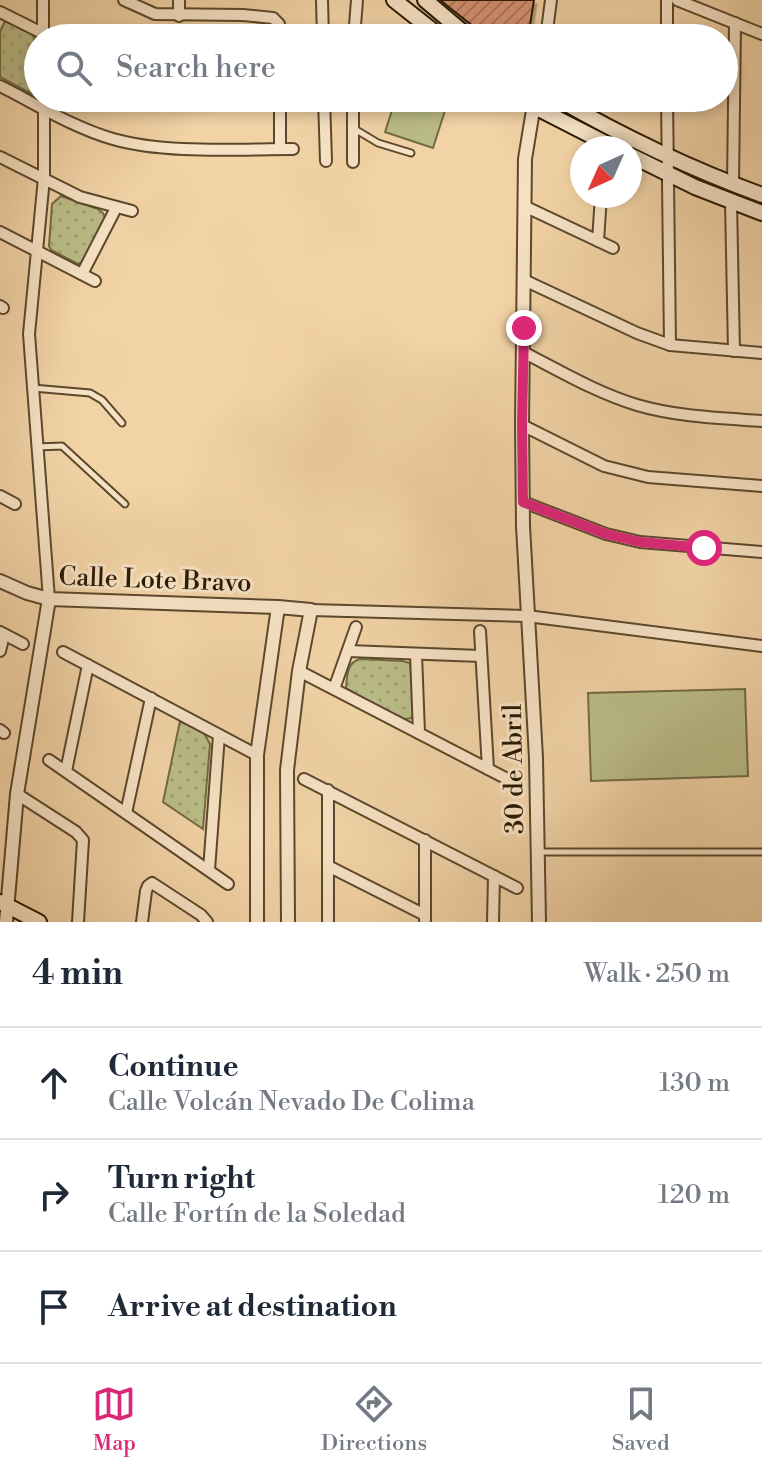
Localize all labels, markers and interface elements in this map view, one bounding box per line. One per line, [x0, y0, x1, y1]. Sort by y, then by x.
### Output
search box [24, 24, 738, 112]
icon: search [52, 46, 96, 90]
text: Search here [116, 49, 276, 87]
north arrow [570, 136, 642, 208]
route end [506, 310, 542, 346]
route start [686, 530, 722, 566]
street label: Calle Lote Bravo [58, 561, 252, 599]
street label: 30 de Abril [497, 703, 531, 834]
text: 4 min [32, 953, 123, 995]
text: Walk · 250 m [584, 958, 730, 990]
text: Continue [108, 1048, 239, 1086]
icon: ahead [32, 1061, 76, 1105]
text: 130 m [659, 1067, 730, 1099]
text: Calle Volcán Nevado De Colima [108, 1086, 475, 1118]
text: Turn right [108, 1160, 255, 1198]
icon: right [32, 1173, 76, 1217]
text: 120 m [658, 1179, 730, 1211]
text: Calle Fortín de la Soledad [108, 1198, 406, 1230]
icon: arrive [32, 1285, 76, 1329]
text: Arrive at destination [108, 1288, 397, 1326]
tab: Map [92, 1382, 136, 1457]
tab: Directions [321, 1382, 427, 1457]
tab: Saved [612, 1382, 670, 1457]

